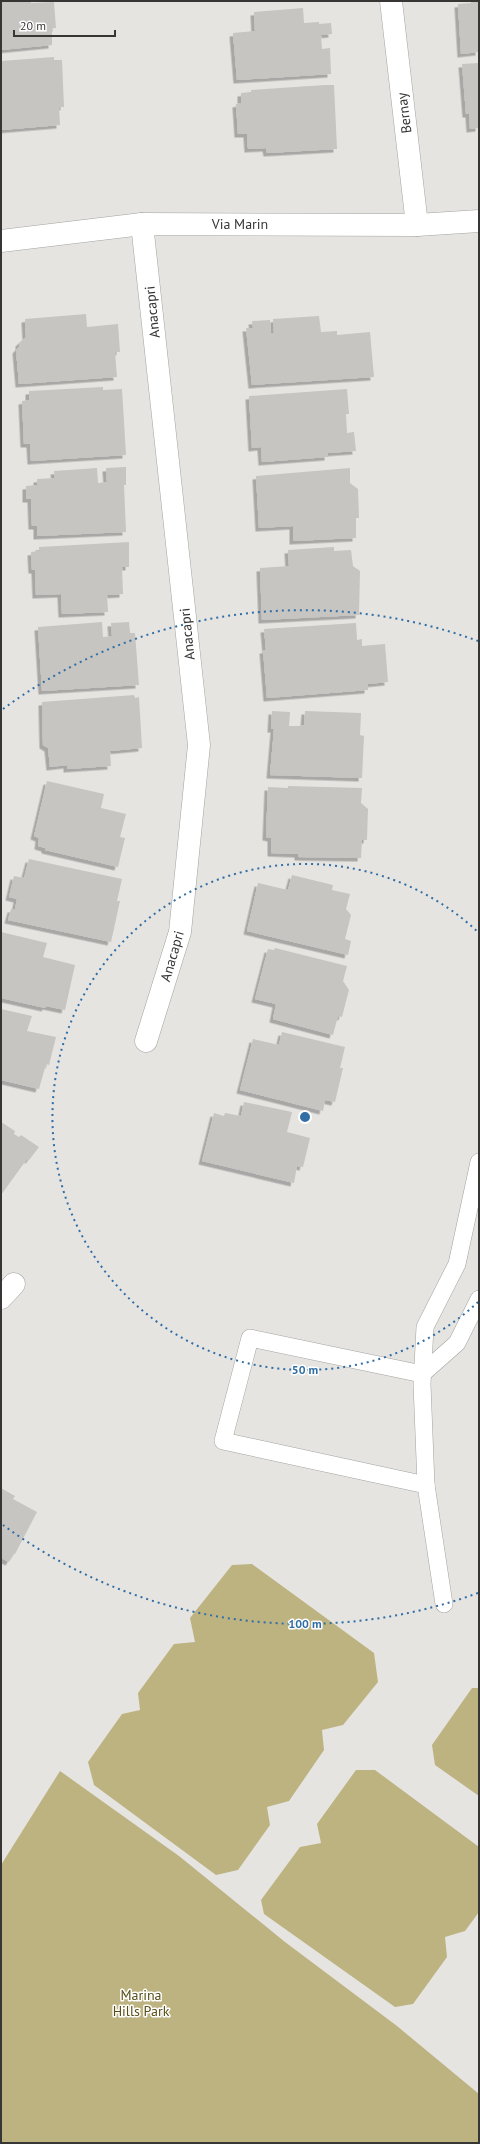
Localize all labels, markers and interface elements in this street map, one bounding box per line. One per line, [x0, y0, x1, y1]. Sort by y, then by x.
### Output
scale bar [14, 12, 115, 38]
text: 20 m [20, 18, 46, 33]
street label: Bernay [393, 91, 415, 135]
street label: Via Marin [211, 215, 268, 233]
street label: Anacapri [140, 285, 164, 339]
street label: Anacapri [175, 607, 199, 661]
street label: Anacapri [156, 928, 188, 984]
centre of rings [298, 1110, 312, 1124]
text: 50 m [292, 1362, 318, 1377]
text: 100 m [288, 1616, 322, 1631]
park label: Marina Hills Park [113, 1986, 170, 2020]

